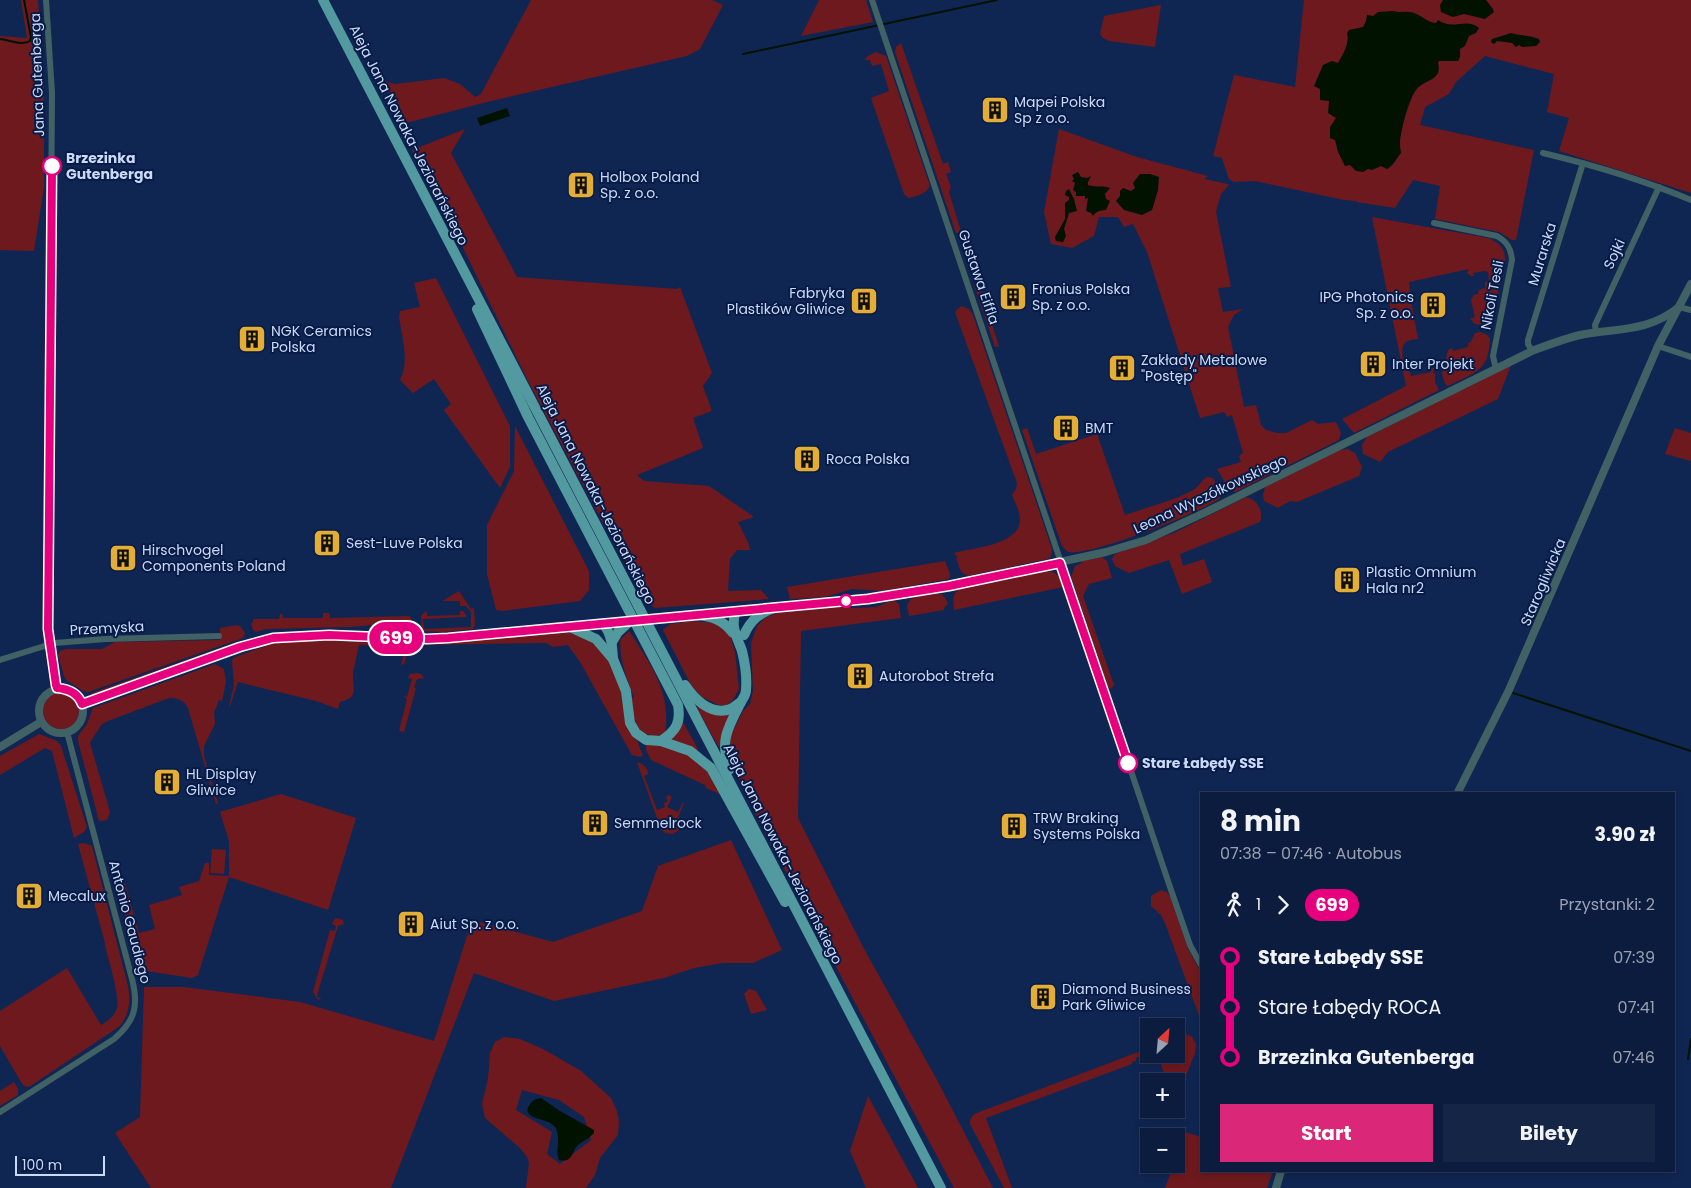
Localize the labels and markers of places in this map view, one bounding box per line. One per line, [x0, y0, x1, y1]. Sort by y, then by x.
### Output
place label: Mapei Polska Sp z o.o. [1014, 92, 1105, 128]
building icon: Mapei Polska Sp z o.o. [980, 95, 1010, 125]
place label: Brzezinka Gutenberga [66, 148, 153, 184]
marker: Brzezinka Gutenberga [42, 156, 62, 176]
place label: Holbox Poland Sp. z o.o. [600, 167, 699, 203]
building icon: Holbox Poland Sp. z o.o. [566, 170, 596, 200]
place label: Fronius Polska Sp. z o.o. [1032, 279, 1130, 315]
building icon: Fronius Polska Sp. z o.o. [998, 282, 1028, 312]
place label: Fabryka Plastików Gliwice [727, 283, 845, 319]
building icon: Fabryka Plastików Gliwice [849, 286, 879, 316]
place label: IPG Photonics Sp. z o.o. [1320, 287, 1414, 323]
building icon: IPG Photonics Sp. z o.o. [1418, 290, 1448, 320]
place label: NGK Ceramics Polska [271, 321, 372, 357]
building icon: NGK Ceramics Polska [237, 324, 267, 354]
building icon: Inter Projekt [1358, 349, 1388, 379]
place label: Zakłady Metalowe "Postęp" [1141, 350, 1267, 386]
building icon: Zakłady Metalowe "Postęp" [1107, 353, 1137, 383]
place label: Inter Projekt [1392, 354, 1474, 374]
building icon: BMT [1051, 413, 1081, 443]
place label: BMT [1085, 418, 1114, 438]
building icon: Roca Polska [792, 444, 822, 474]
place label: Roca Polska [826, 449, 910, 469]
building icon: Sest-Luve Polska [312, 528, 342, 558]
place label: Sest-Luve Polska [346, 533, 463, 553]
place label: Hirschvogel Components Poland [142, 540, 286, 576]
building icon: Hirschvogel Components Poland [108, 543, 138, 573]
place label: Plastic Omnium Hala nr2 [1366, 562, 1476, 598]
building icon: Plastic Omnium Hala nr2 [1332, 565, 1362, 595]
unlabelled marker [839, 594, 853, 608]
building icon: Autorobot Strefa [845, 661, 875, 691]
place label: Autorobot Strefa [879, 666, 994, 686]
marker: Stare Łabędy SSE [1118, 753, 1138, 773]
place label: Stare Łabędy SSE [1142, 753, 1264, 773]
place label: HL Display Gliwice [186, 764, 256, 800]
building icon: HL Display Gliwice [152, 767, 182, 797]
building icon: Semmelrock [580, 808, 610, 838]
place label: TRW Braking Systems Polska [1033, 808, 1140, 844]
building icon: TRW Braking Systems Polska [999, 811, 1029, 841]
place label: Semmelrock [614, 813, 703, 833]
building icon: Mecalux [14, 881, 44, 911]
place label: Mecalux [48, 886, 106, 906]
building icon: Aiut Sp. z o.o. [396, 909, 426, 939]
place label: Aiut Sp. z o.o. [430, 914, 519, 934]
place label: Diamond Business Park Gliwice [1062, 979, 1191, 1015]
building icon: Diamond Business Park Gliwice [1028, 982, 1058, 1012]

